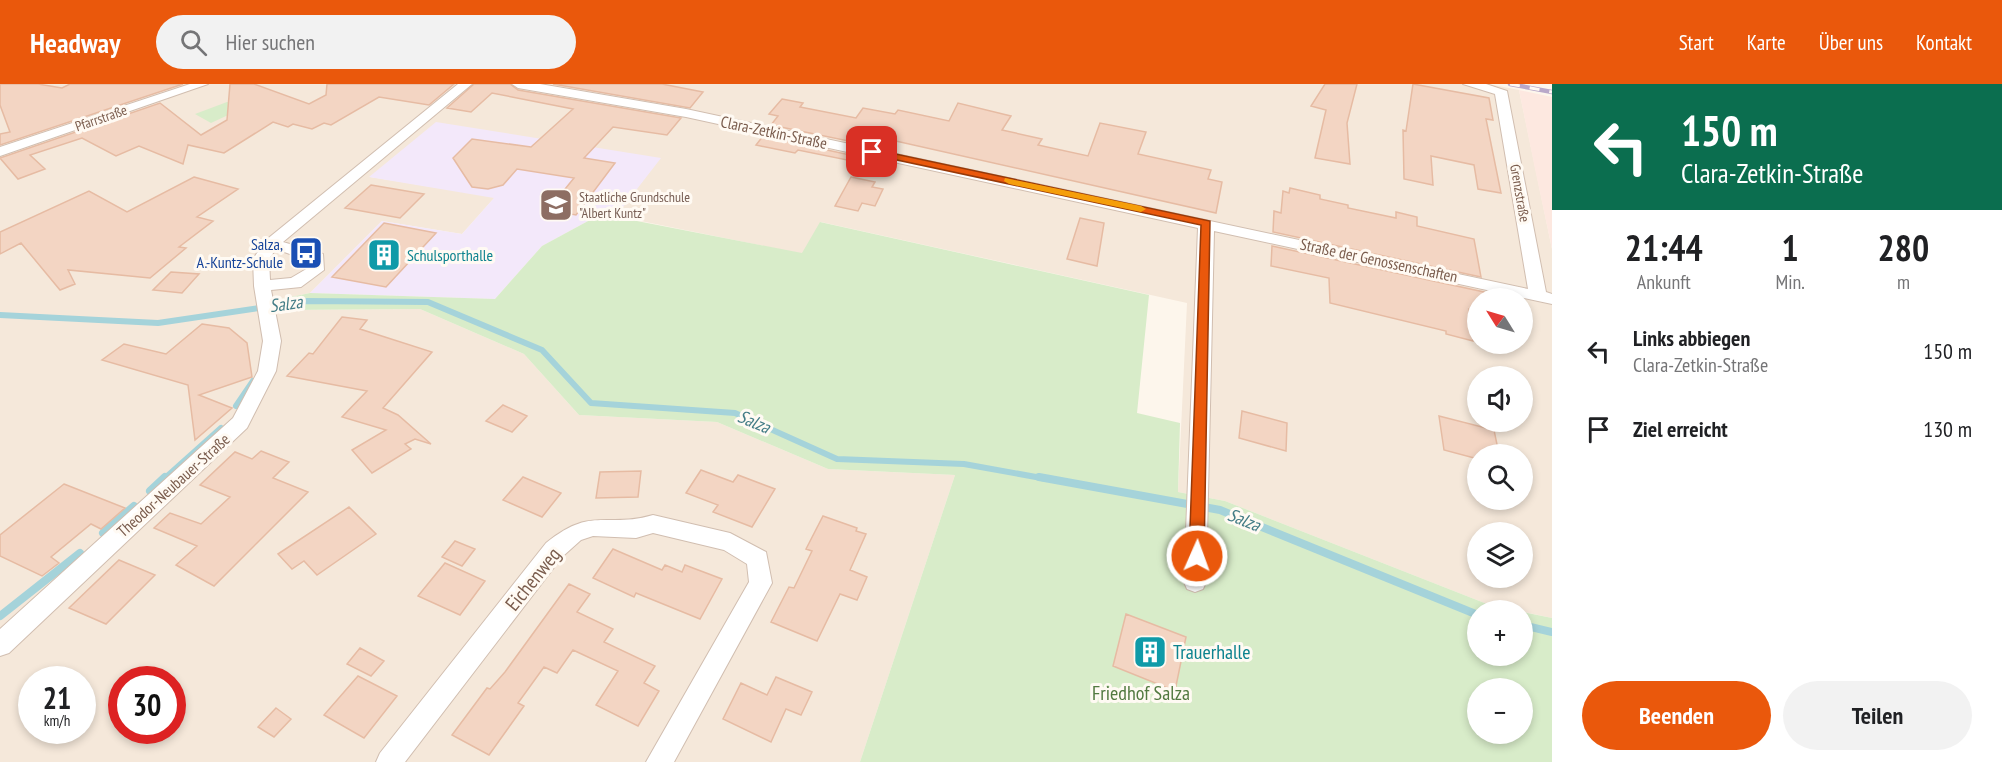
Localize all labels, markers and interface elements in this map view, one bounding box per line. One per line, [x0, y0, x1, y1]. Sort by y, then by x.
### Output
search box [156, 15, 576, 69]
text: Headway [30, 24, 120, 61]
icon: search [177, 26, 210, 59]
text: Hier suchen [225, 28, 315, 56]
text: Start [1679, 29, 1714, 56]
text: Karte [1747, 29, 1786, 56]
text: Über uns [1819, 29, 1883, 56]
text: Kontakt [1916, 29, 1972, 56]
street label: Pfarrstraße [73, 101, 130, 135]
text: 150 m [1681, 103, 1778, 158]
icon: left [1582, 108, 1660, 186]
street label: Clara-Zetkin-Straße [719, 111, 829, 153]
pin [846, 126, 897, 177]
icon: arrive [855, 135, 888, 168]
text: Clara-Zetkin-Straße [1681, 156, 1863, 190]
street label: Grenzstraße [1506, 163, 1534, 223]
school or university icon: Staatliche Grundschule "Albert Kuntz" [538, 187, 574, 223]
place label: Staatliche Grundschule "Albert Kuntz" [579, 188, 690, 222]
text: 21:44 [1625, 224, 1703, 271]
text: 1 [1782, 224, 1799, 271]
text: 280 [1878, 224, 1929, 271]
place label: Salza, A.-Kuntz-Schule [197, 234, 283, 272]
street label: Straße der Genossenschaften [1298, 234, 1460, 286]
bus stop icon: Salza, A.-Kuntz-Schule [288, 235, 324, 271]
building icon: Schulsporthalle [366, 237, 402, 273]
place label: Schulsporthalle [407, 245, 493, 265]
text: Ankunft [1637, 269, 1691, 295]
text: Min. [1775, 269, 1805, 295]
text: m [1897, 269, 1910, 295]
north arrow [1467, 288, 1533, 354]
map controls [1467, 288, 1533, 744]
water label: Salza [268, 290, 305, 317]
text: Links abbiegen [1633, 324, 1750, 352]
icon: left [1582, 335, 1615, 368]
text: 150 m [1923, 337, 1972, 365]
text: Clara-Zetkin-Straße [1633, 352, 1768, 378]
button: sound [1467, 366, 1533, 432]
water label: Salza [735, 405, 775, 439]
icon: arrive [1582, 413, 1615, 446]
text: Ziel erreicht [1633, 415, 1728, 443]
text: 130 m [1923, 415, 1972, 443]
street label: Theodor-Neubauer-Straße [112, 429, 234, 541]
button: search [1467, 444, 1533, 510]
water label: Salza [1225, 503, 1264, 537]
button: layers [1467, 522, 1533, 588]
position arrow [1165, 524, 1229, 588]
street label: Eichenweg [500, 542, 566, 616]
button: + [1467, 600, 1533, 666]
building icon: Trauerhalle [1132, 634, 1168, 670]
place label: Trauerhalle [1173, 639, 1251, 665]
speed limit sign: 30 [108, 666, 186, 744]
text: 21 [43, 678, 71, 717]
button: − [1467, 678, 1533, 744]
park label: Friedhof Salza [1092, 680, 1190, 706]
button: Beenden [1582, 681, 1771, 750]
button: Teilen [1783, 681, 1972, 750]
text: km/h [44, 711, 70, 730]

